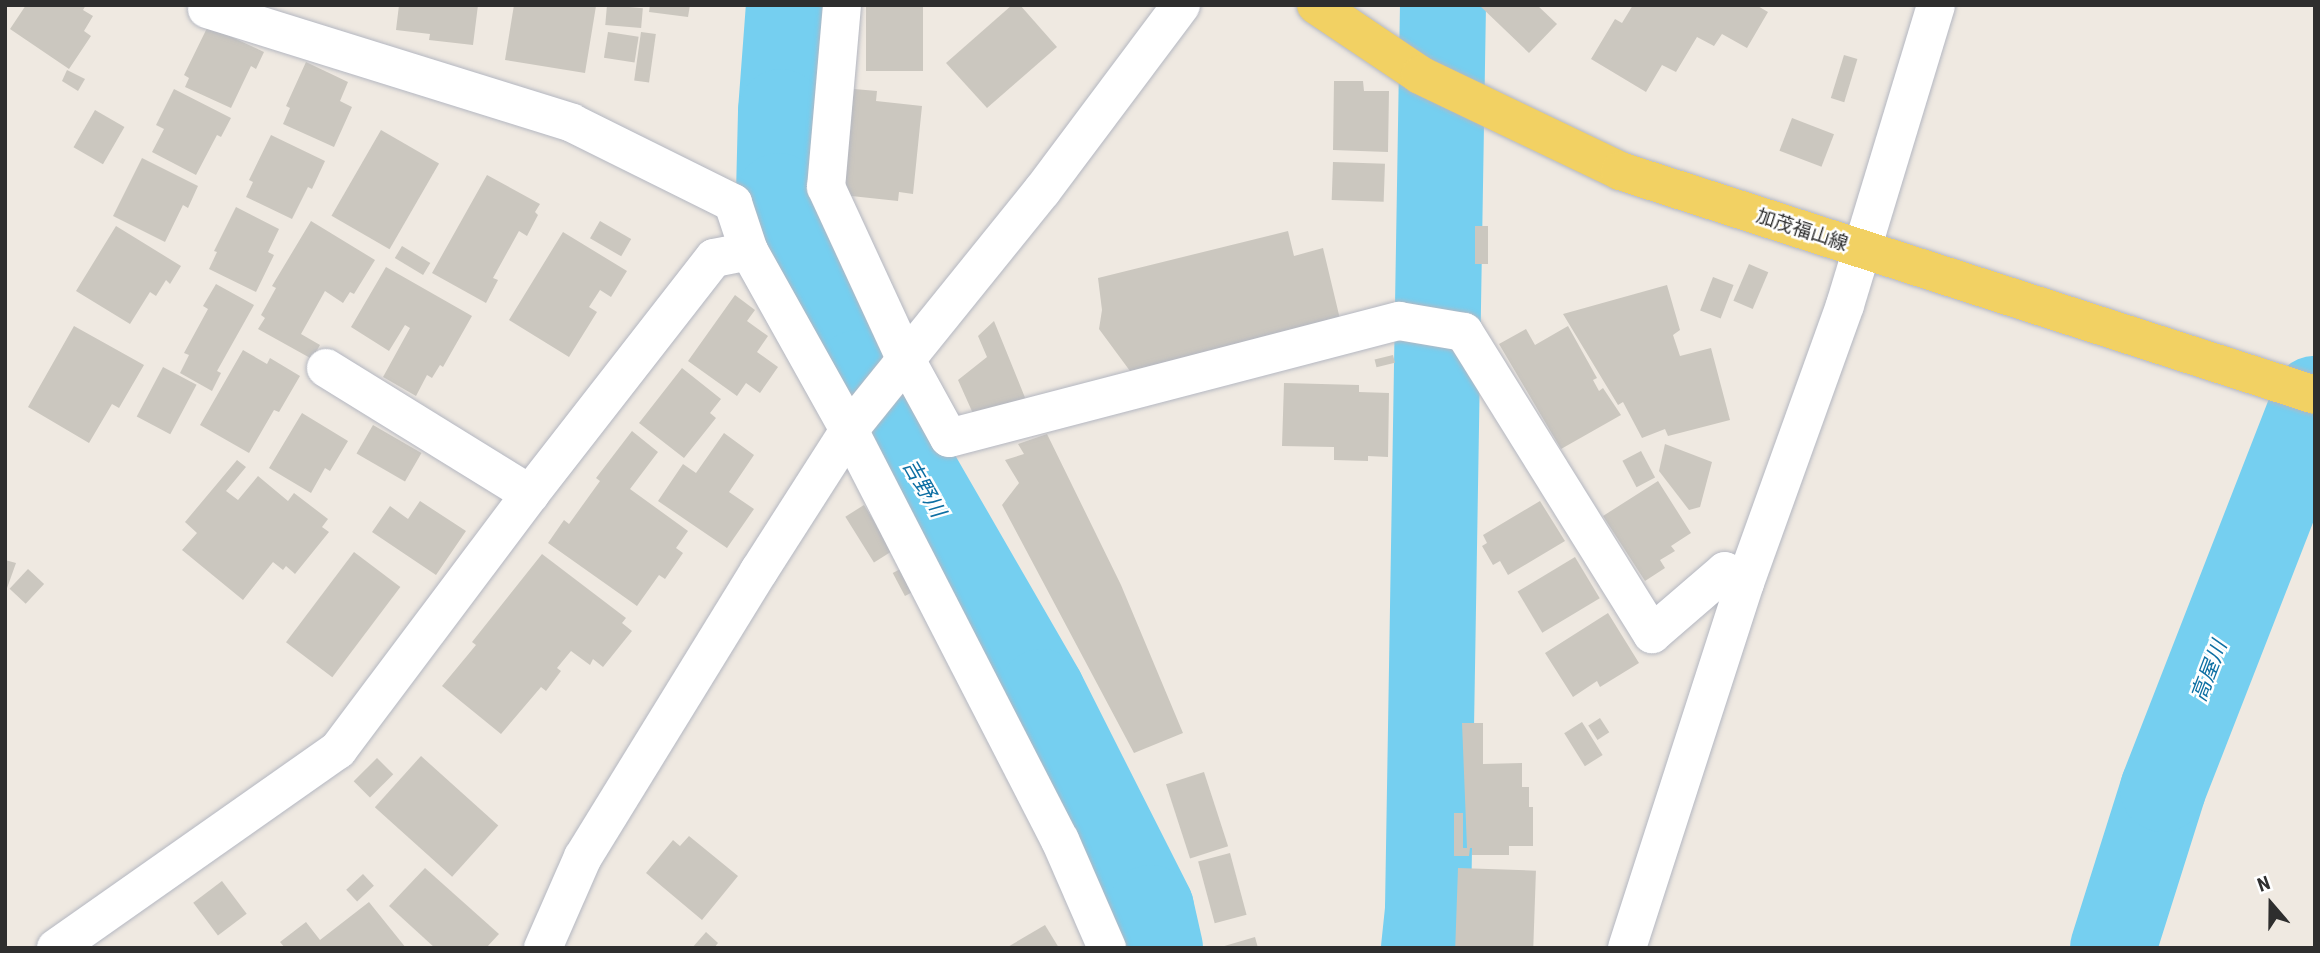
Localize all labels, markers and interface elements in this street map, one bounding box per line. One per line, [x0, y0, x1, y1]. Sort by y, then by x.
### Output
street label: 加茂福山線 [1753, 204, 1851, 256]
water label: 吉野川 [897, 454, 951, 522]
water label: 高屋川 [2186, 637, 2232, 705]
north arrow [2236, 869, 2306, 939]
text: N [2254, 871, 2273, 897]

